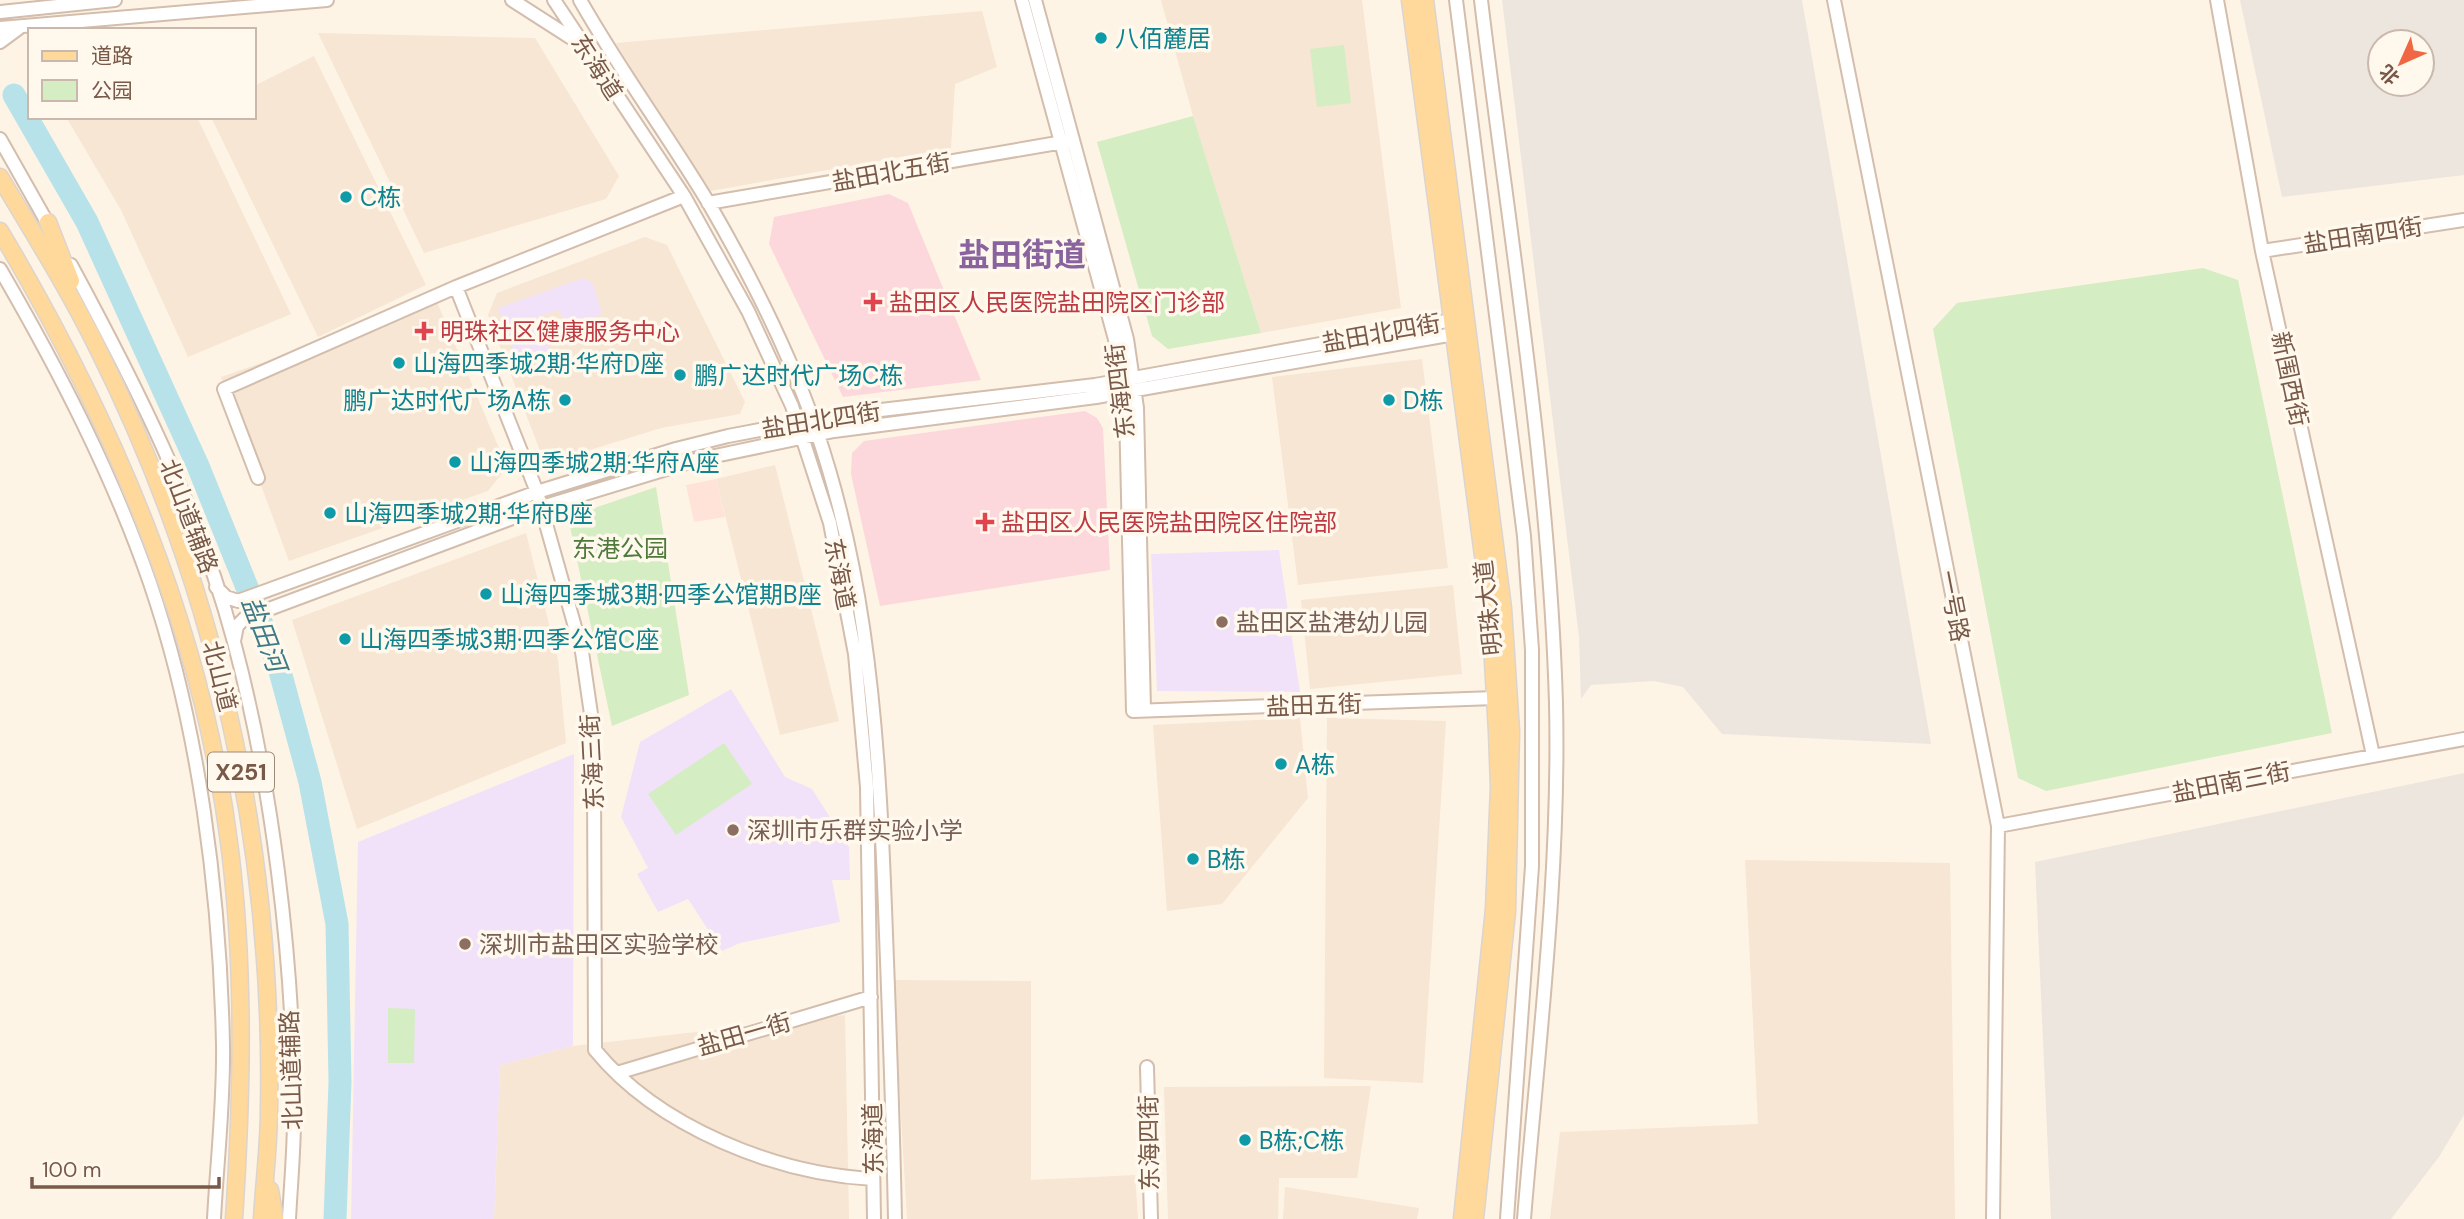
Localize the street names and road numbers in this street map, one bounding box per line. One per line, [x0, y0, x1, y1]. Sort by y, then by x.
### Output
street label: 东海道 [564, 28, 630, 106]
street label: 盐田北五街 [829, 146, 953, 198]
street label: 盐田南四街 [2301, 210, 2425, 260]
street label: 盐田北四街 [1319, 307, 1443, 359]
street label: 新围西街 [2265, 329, 2315, 429]
street label: 东海四街 [1099, 341, 1141, 441]
street label: 盐田北四街 [759, 395, 883, 445]
street label: 北山道辅路 [153, 454, 225, 578]
street label: 东海道 [818, 536, 862, 612]
street label: 明珠大道 [1468, 559, 1508, 657]
street label: 一号路 [1932, 568, 1976, 644]
street label: 北山道 [196, 637, 244, 715]
street label: 盐田五街 [1265, 688, 1363, 722]
street label: 东海三街 [574, 713, 610, 811]
road number: X251 [208, 752, 274, 792]
street label: 盐田南三街 [2169, 755, 2293, 809]
street label: 盐田一街 [694, 1006, 794, 1062]
street label: 北山道辅路 [273, 1009, 309, 1131]
street label: 东海四街 [1133, 1095, 1165, 1191]
street label: 东海道 [857, 1103, 889, 1175]

